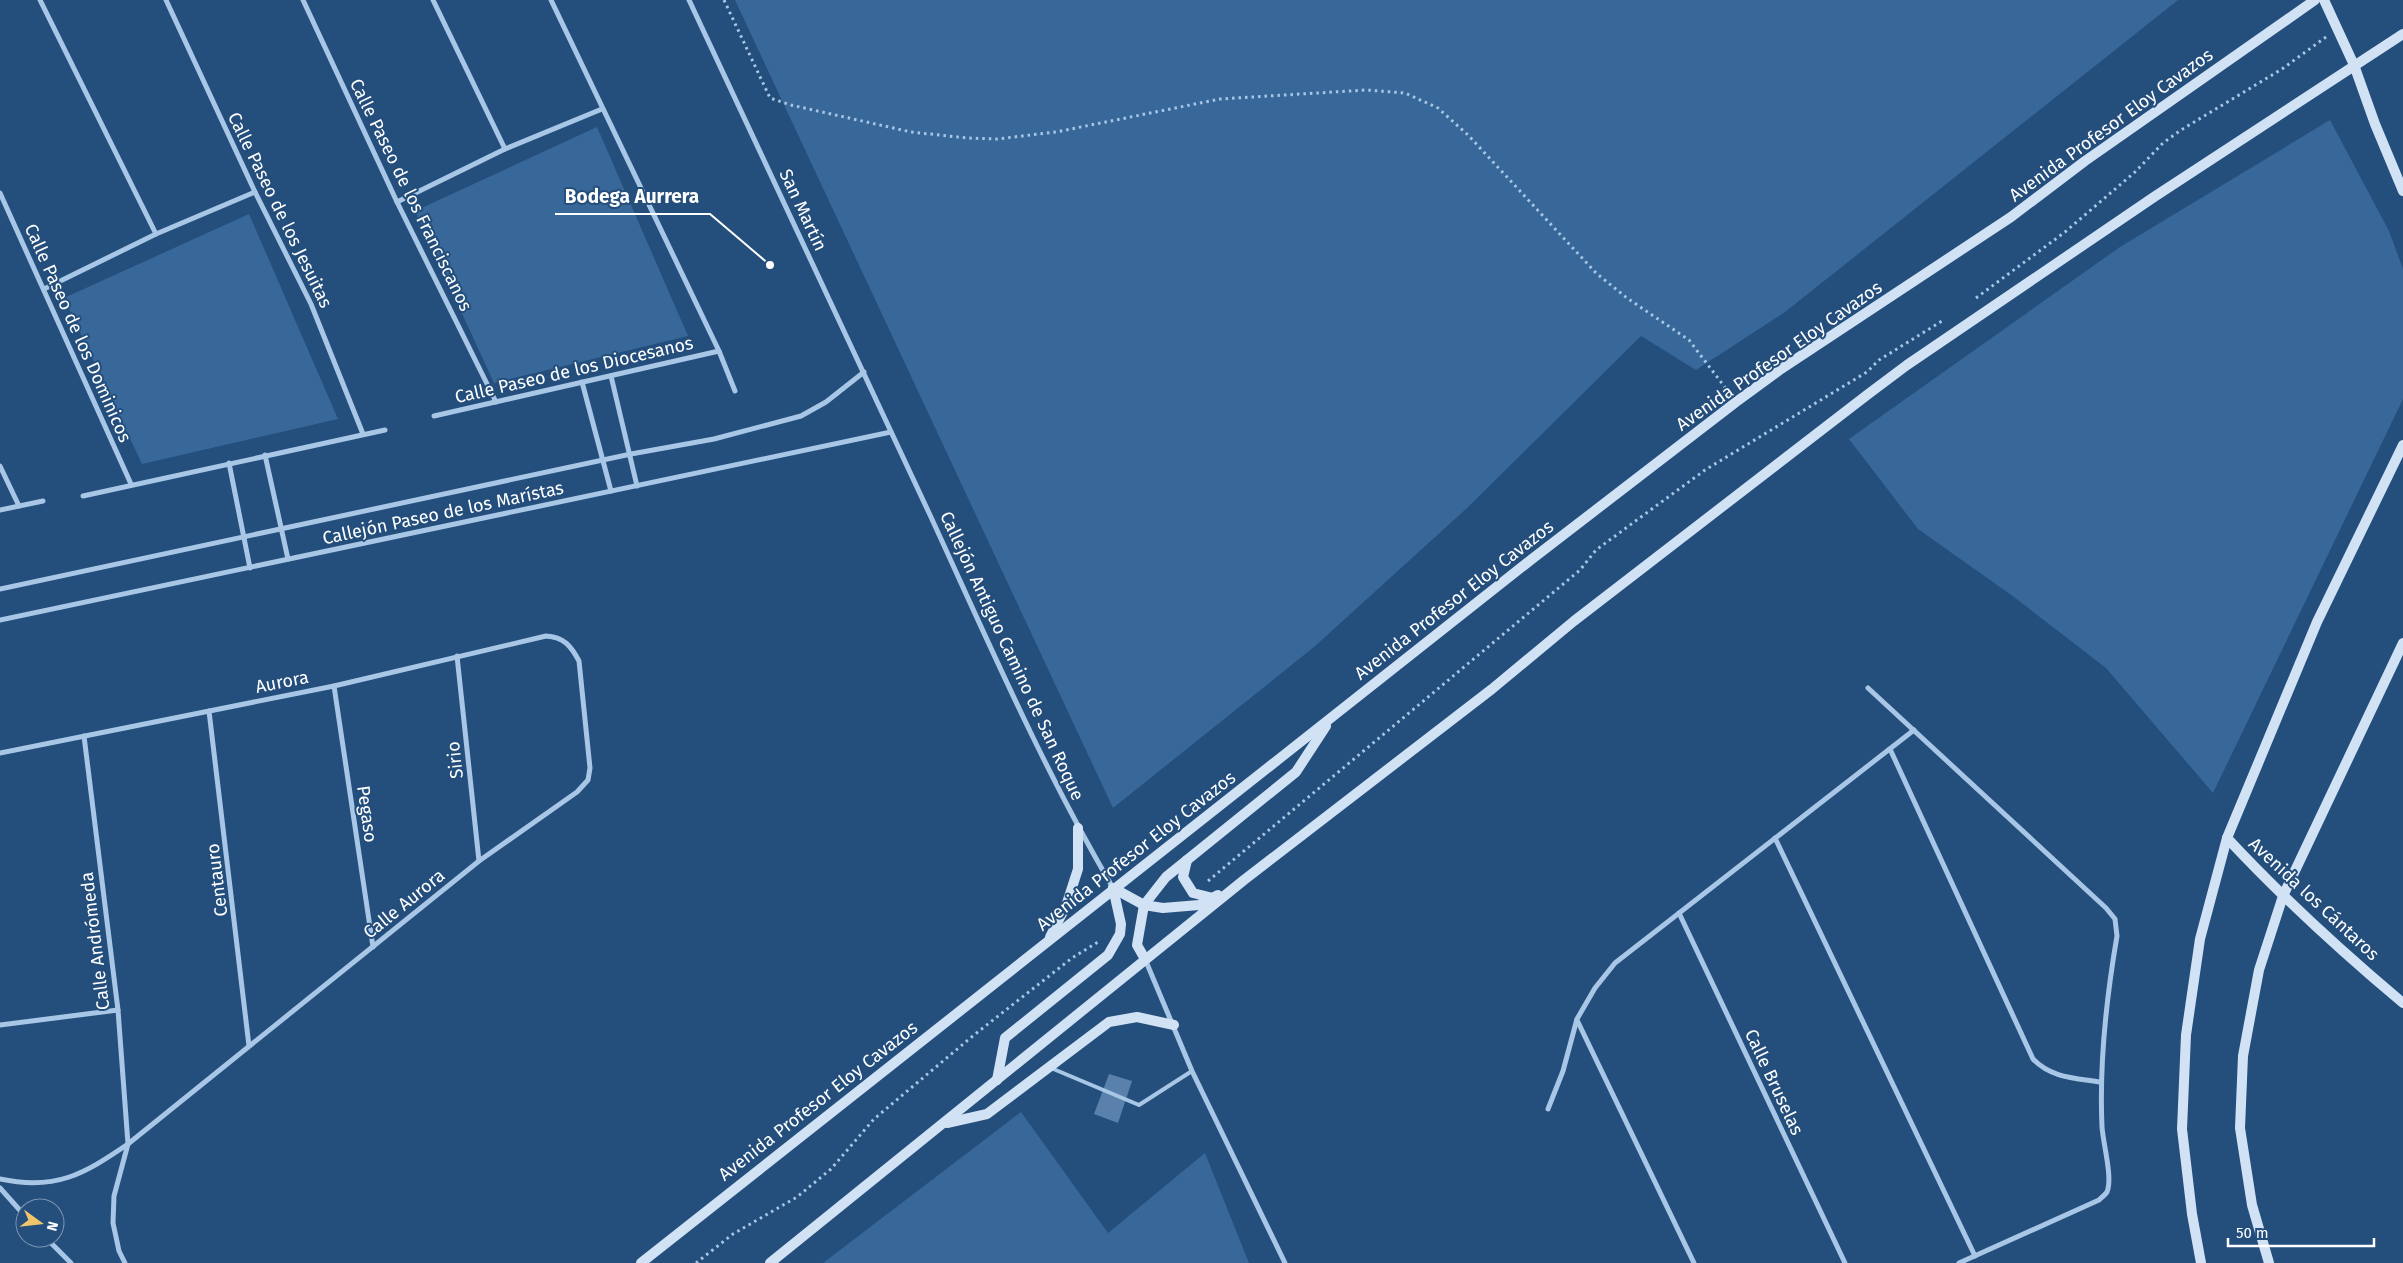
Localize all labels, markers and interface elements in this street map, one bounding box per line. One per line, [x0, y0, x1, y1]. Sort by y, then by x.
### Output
street label: Avenida Profesor Eloy Cavazos [2005, 44, 2217, 206]
street label: Calle Paseo de los Franciscanos [345, 75, 477, 315]
street label: Calle Paseo de los Jesuitas [223, 109, 337, 311]
street label: San Martín [774, 166, 832, 254]
callout: Bodega Aurrera [555, 180, 710, 214]
text: Bodega Aurrera [565, 185, 699, 208]
street label: Calle Paseo de los Dominicos [20, 220, 136, 446]
street label: Avenida Profesor Eloy Cavazos [1672, 276, 1886, 436]
street label: Calle Paseo de los Diocesanos [453, 332, 695, 408]
street label: Callejón Paseo de los Marístas [320, 477, 566, 549]
street label: Callejón Antiguo Camino de San Roque [935, 508, 1089, 804]
street label: Avenida Profesor Eloy Cavazos [1350, 515, 1558, 685]
street label: Aurora [253, 666, 311, 698]
street label: Sirio [442, 740, 468, 780]
street label: Avenida Profesor Eloy Cavazos [1032, 766, 1240, 936]
street label: Pegaso [352, 784, 382, 844]
street label: Avenida los Cántaros [2244, 833, 2384, 965]
street label: Centauro [202, 842, 232, 918]
street label: Calle Aurora [359, 864, 449, 944]
street label: Calle Andrómeda [76, 871, 114, 1011]
street label: Avenida Profesor Eloy Cavazos [714, 1016, 922, 1186]
street label: Calle Bruselas [1740, 1026, 1808, 1138]
north arrow [15, 1198, 65, 1248]
scale bar [2228, 1216, 2374, 1248]
text: N [43, 1220, 61, 1233]
text: 50 m [2236, 1224, 2269, 1242]

